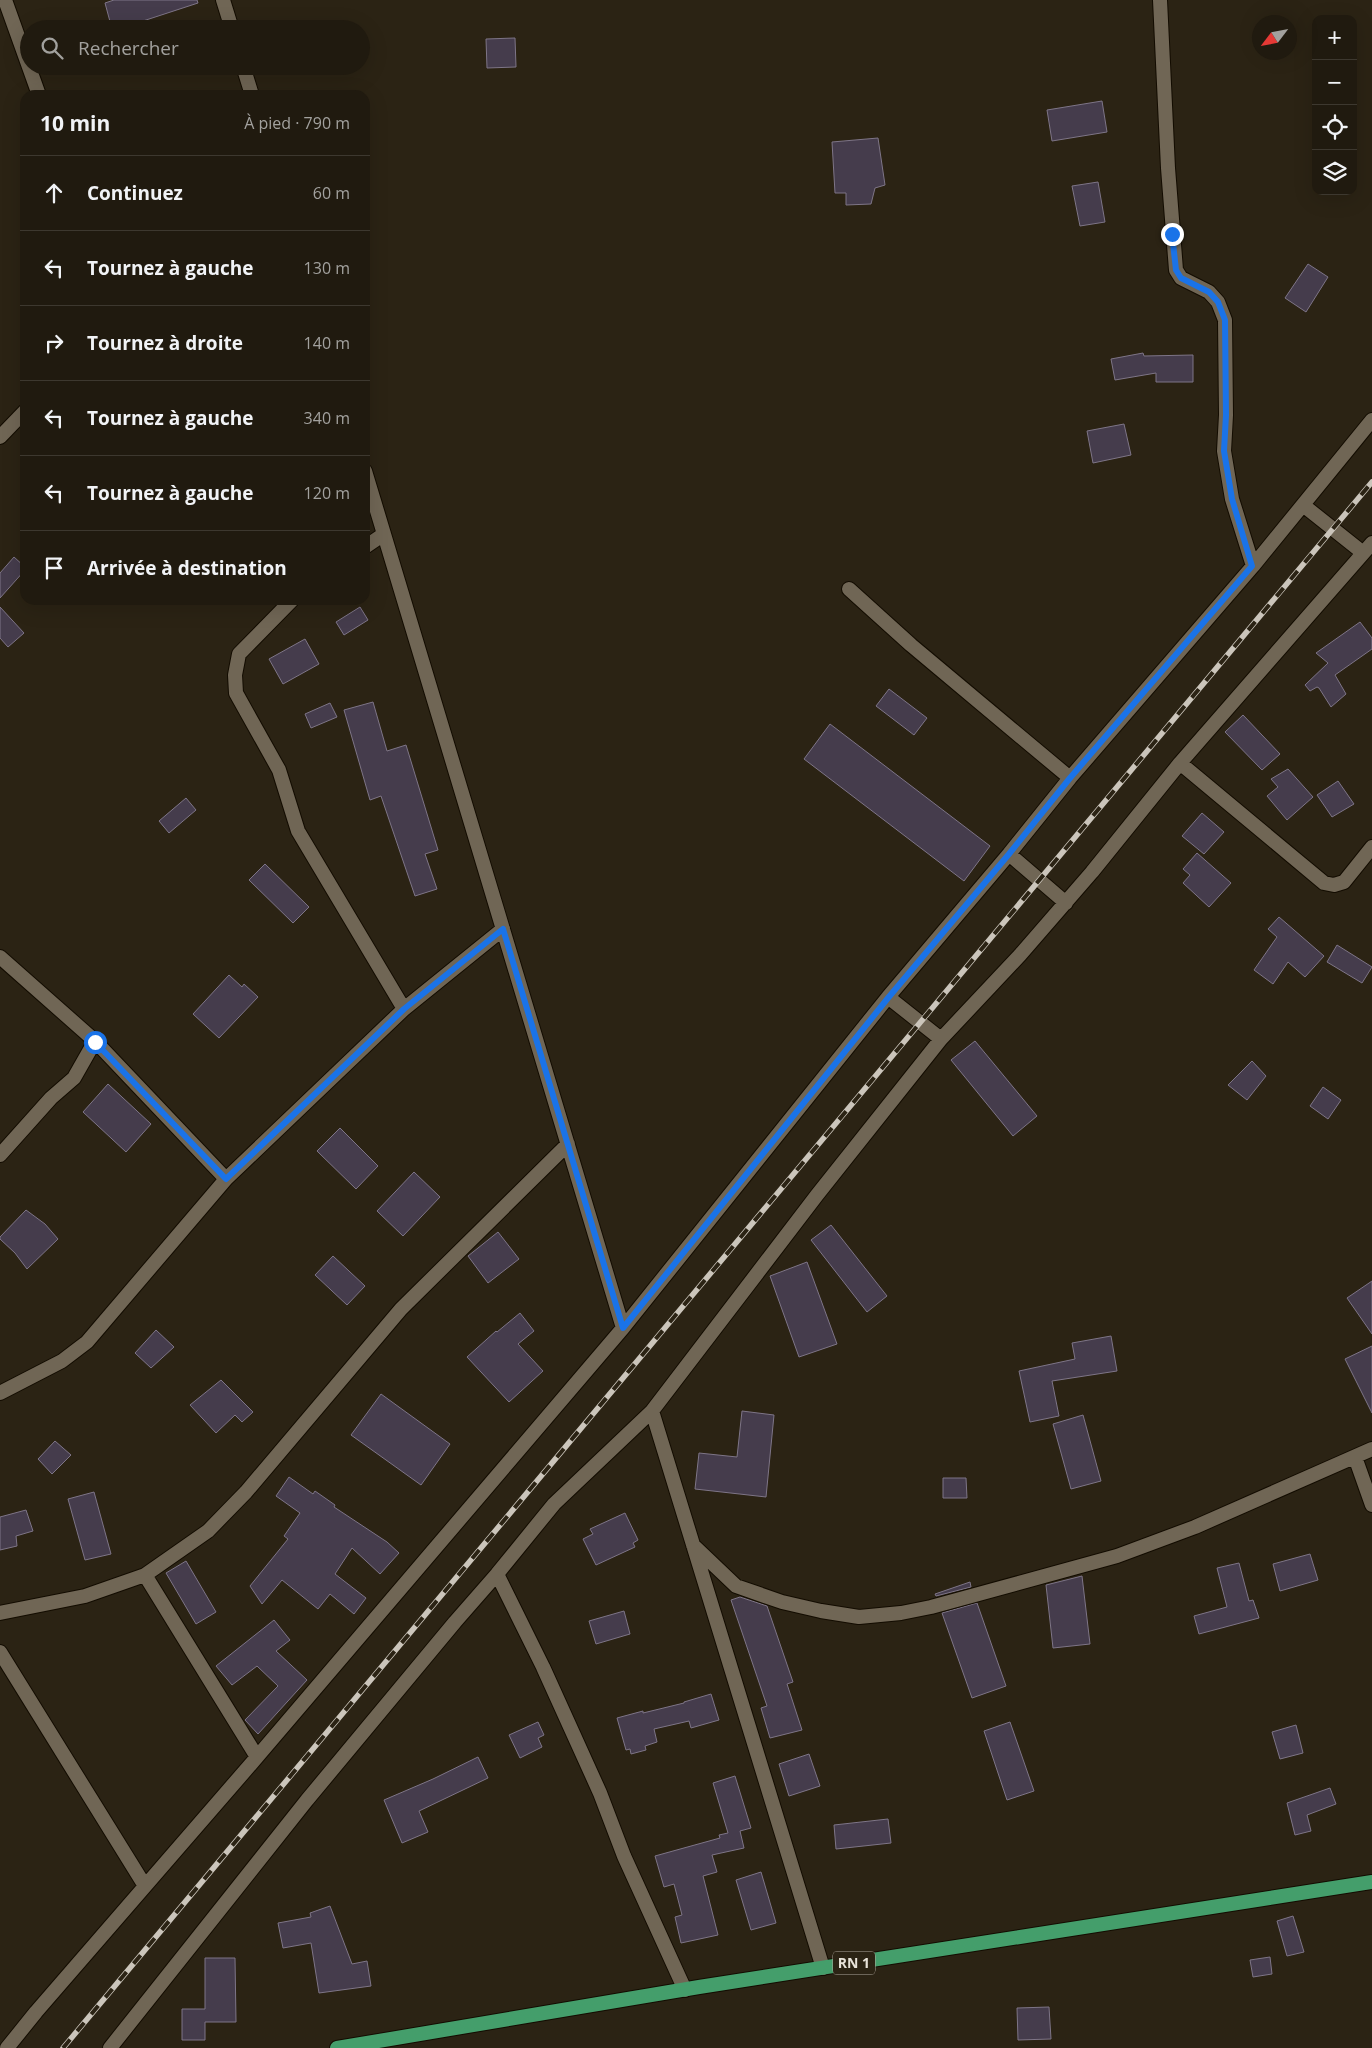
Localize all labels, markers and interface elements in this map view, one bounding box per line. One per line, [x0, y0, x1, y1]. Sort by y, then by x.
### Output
north arrow [1252, 15, 1297, 60]
map controls [1312, 15, 1357, 195]
button: + [1312, 15, 1357, 60]
search box [20, 20, 370, 75]
icon: search [38, 34, 66, 62]
text: Rechercher [78, 35, 179, 61]
button: − [1312, 60, 1357, 105]
button: locate [1312, 105, 1357, 150]
text: 10 min [40, 109, 110, 137]
text: À pied · 790 m [244, 112, 350, 134]
button: layers [1312, 150, 1357, 195]
icon: ahead [40, 179, 68, 207]
text: Continuez [87, 180, 183, 206]
text: 60 m [313, 182, 350, 204]
route end [1161, 223, 1184, 246]
icon: left [40, 254, 68, 282]
text: Tournez à gauche [87, 255, 253, 281]
text: 130 m [304, 257, 350, 279]
icon: right [40, 329, 68, 357]
text: Tournez à droite [87, 330, 243, 356]
text: 140 m [304, 332, 350, 354]
icon: left [40, 404, 68, 432]
text: Tournez à gauche [87, 405, 253, 431]
text: 340 m [304, 407, 350, 429]
icon: left [40, 479, 68, 507]
text: Tournez à gauche [87, 480, 253, 506]
text: 120 m [304, 482, 350, 504]
icon: arrive [40, 554, 68, 582]
text: Arrivée à destination [87, 555, 287, 581]
route start [84, 1031, 107, 1054]
road number: RN 1 [833, 1952, 875, 1975]

